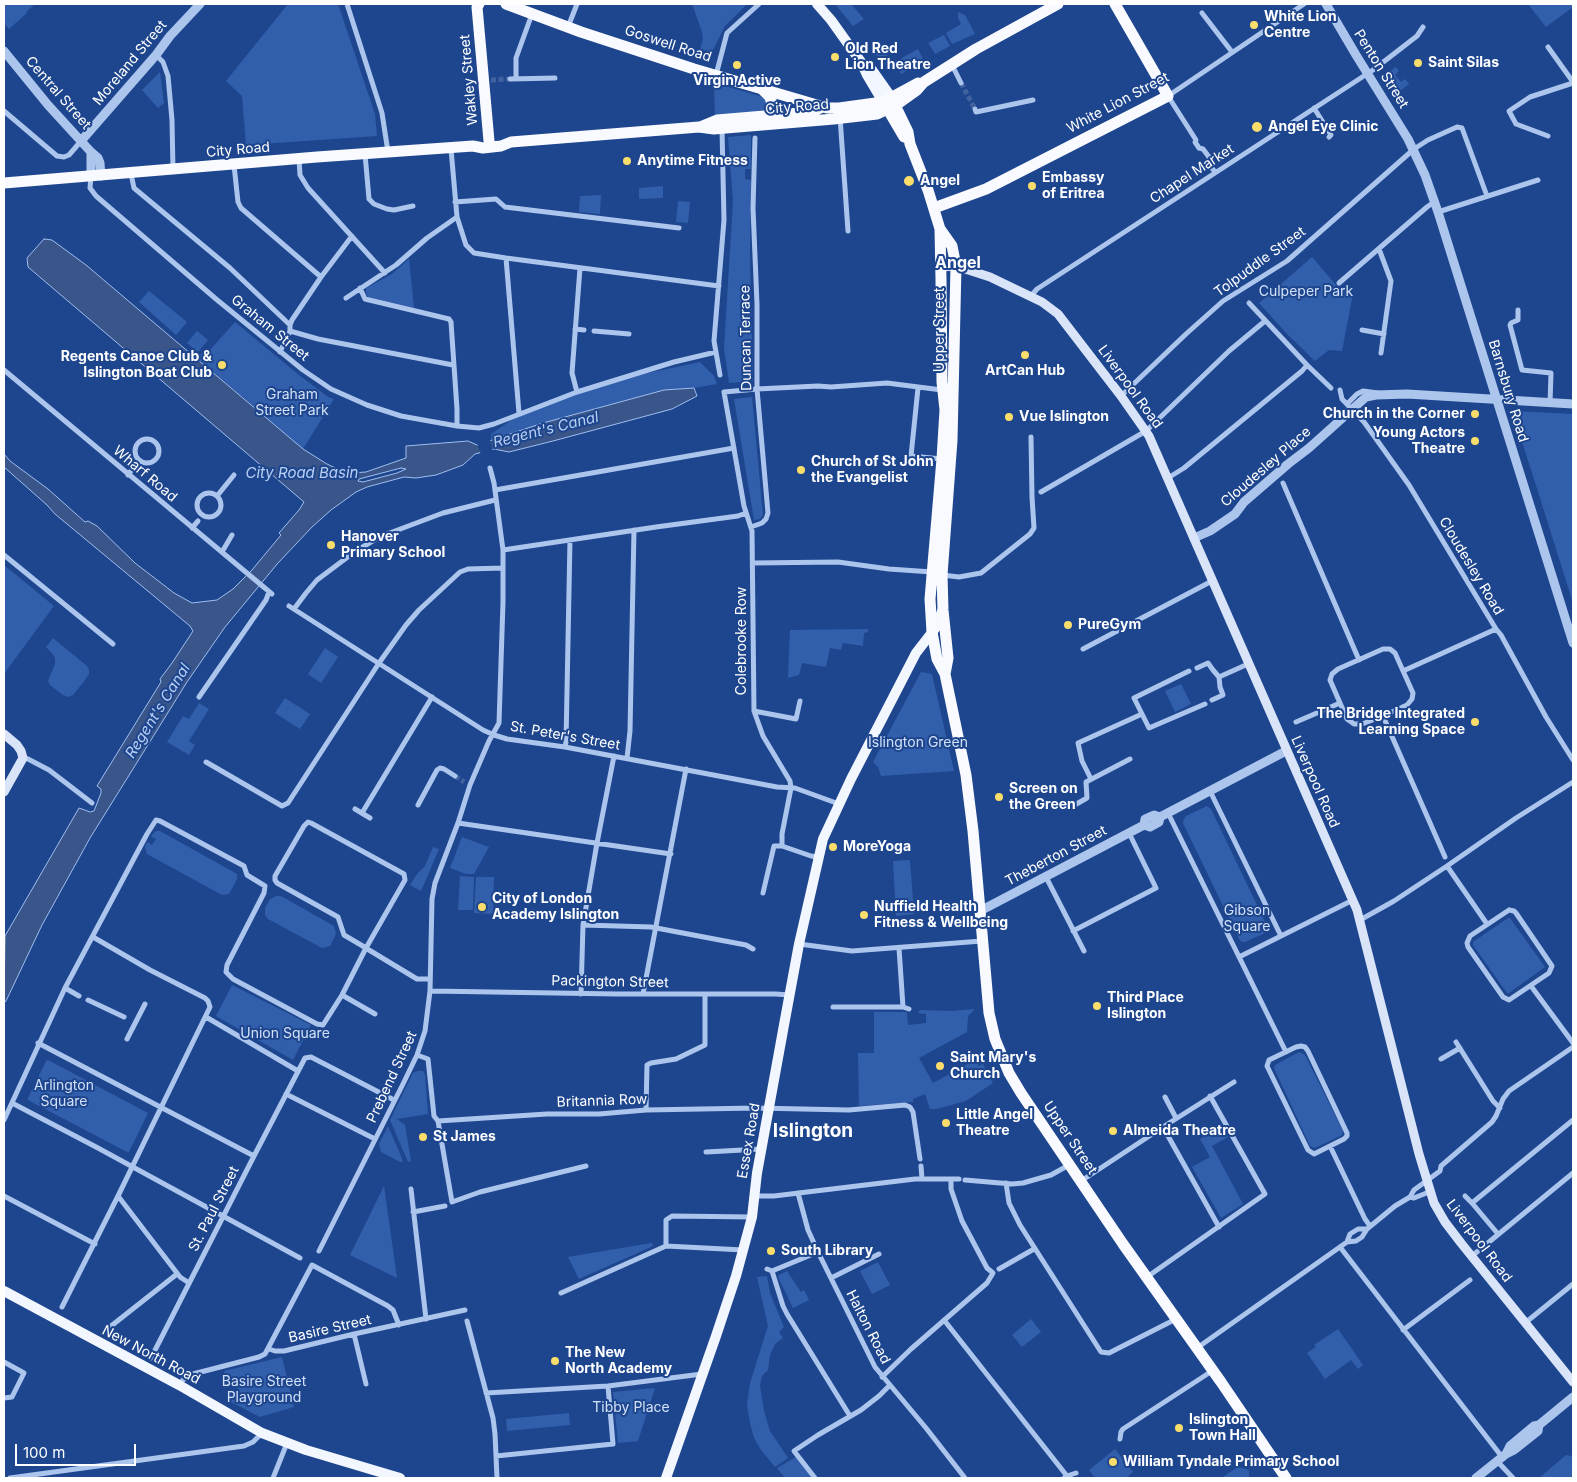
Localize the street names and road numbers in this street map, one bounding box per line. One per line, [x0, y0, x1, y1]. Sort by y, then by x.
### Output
street label: Moreland Street [90, 17, 170, 109]
street label: Goswell Road [623, 22, 713, 66]
street label: Penton Street [1350, 26, 1412, 112]
street label: Wakley Street [457, 34, 481, 126]
street label: Central Street [22, 53, 94, 133]
street label: White Lion Street [1064, 69, 1172, 137]
street label: City Road [764, 96, 830, 118]
street label: City Road [205, 139, 271, 161]
street label: Chapel Market [1147, 141, 1237, 207]
street label: Tolpuddle Street [1211, 223, 1309, 301]
street label: Duncan Terrace [737, 285, 755, 391]
street label: Upper Street [932, 288, 948, 372]
street label: Graham Street [228, 291, 312, 365]
street label: Barnsbury Road [1484, 338, 1532, 444]
street label: Liverpool Road [1094, 342, 1166, 432]
street label: Cloudesley Place [1218, 423, 1314, 511]
street label: Wharf Road [110, 442, 180, 506]
street label: Cloudesley Road [1435, 514, 1507, 618]
street label: Colebrooke Row [734, 587, 750, 695]
street label: St. Peter's Street [509, 718, 621, 754]
street label: Liverpool Road [1287, 733, 1343, 831]
street label: Theberton Street [1002, 822, 1110, 890]
street label: Packington Street [551, 973, 669, 991]
street label: Prebend Street [363, 1029, 421, 1125]
street label: Britannia Row [556, 1091, 648, 1111]
street label: Upper Street [1039, 1098, 1101, 1178]
street label: Essex Road [734, 1102, 764, 1180]
street label: St. Paul Street [185, 1164, 243, 1254]
street label: Liverpool Road [1442, 1196, 1516, 1286]
street label: Halton Road [842, 1287, 894, 1367]
street label: Basire Street [287, 1311, 373, 1347]
street label: New North Road [99, 1322, 203, 1388]

